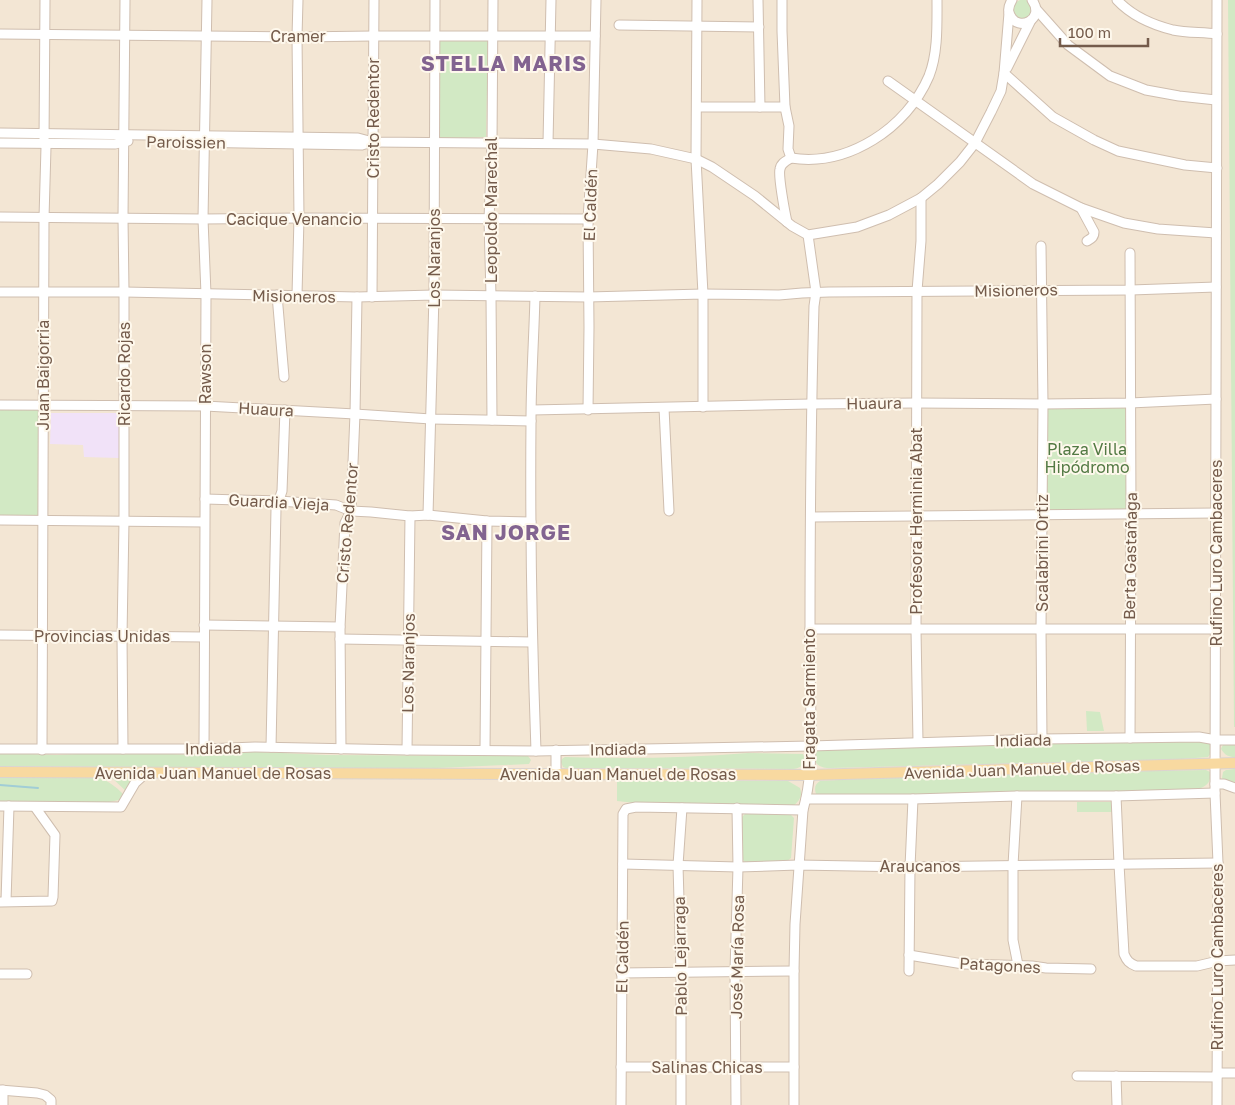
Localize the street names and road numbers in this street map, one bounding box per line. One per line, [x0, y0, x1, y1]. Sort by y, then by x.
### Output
street label: Cramer [270, 26, 326, 46]
street label: Cristo Redentor [363, 58, 383, 178]
street label: Paroissien [146, 131, 226, 153]
street label: Leopoldo Marechal [481, 137, 501, 283]
street label: El Caldén [579, 168, 601, 242]
street label: Los Naranjos [424, 208, 444, 308]
street label: Cacique Venancio [226, 209, 362, 229]
street label: Misioneros [974, 279, 1058, 301]
street label: Misioneros [252, 285, 336, 307]
street label: Juan Baigorria [33, 320, 53, 430]
street label: Ricardo Rojas [114, 322, 134, 426]
street label: Rawson [195, 344, 215, 404]
street label: Huaura [846, 393, 902, 413]
street label: Huaura [238, 398, 294, 420]
street label: Profesora Herminia Abat [906, 427, 926, 615]
street label: Rufino Luro Cambaceres [1206, 460, 1226, 646]
street label: Cristo Redentor [332, 462, 362, 584]
street label: Guardia Vieja [228, 489, 330, 515]
street label: Berta Gastañaga [1119, 492, 1141, 620]
street label: Scalabrini Ortiz [1032, 494, 1052, 612]
street label: Los Naranjos [397, 613, 419, 713]
street label: Provincias Unidas [34, 626, 170, 646]
street label: Fragata Sarmiento [799, 628, 819, 770]
street label: Indiada [994, 730, 1052, 750]
street label: Indiada [184, 738, 242, 758]
street label: Indiada [589, 739, 647, 759]
street label: Avenida Juan Manuel de Rosas [904, 755, 1140, 783]
street label: Avenida Juan Manuel de Rosas [95, 763, 331, 783]
street label: Avenida Juan Manuel de Rosas [500, 764, 736, 784]
street label: Araucanos [879, 856, 961, 876]
street label: Rufino Luro Cambaceres [1207, 864, 1227, 1050]
street label: José María Rosa [726, 895, 748, 1019]
street label: Pablo Lejarraga [669, 896, 691, 1016]
street label: El Caldén [611, 920, 633, 994]
street label: Patagones [959, 953, 1041, 977]
street label: Salinas Chicas [651, 1057, 763, 1077]

